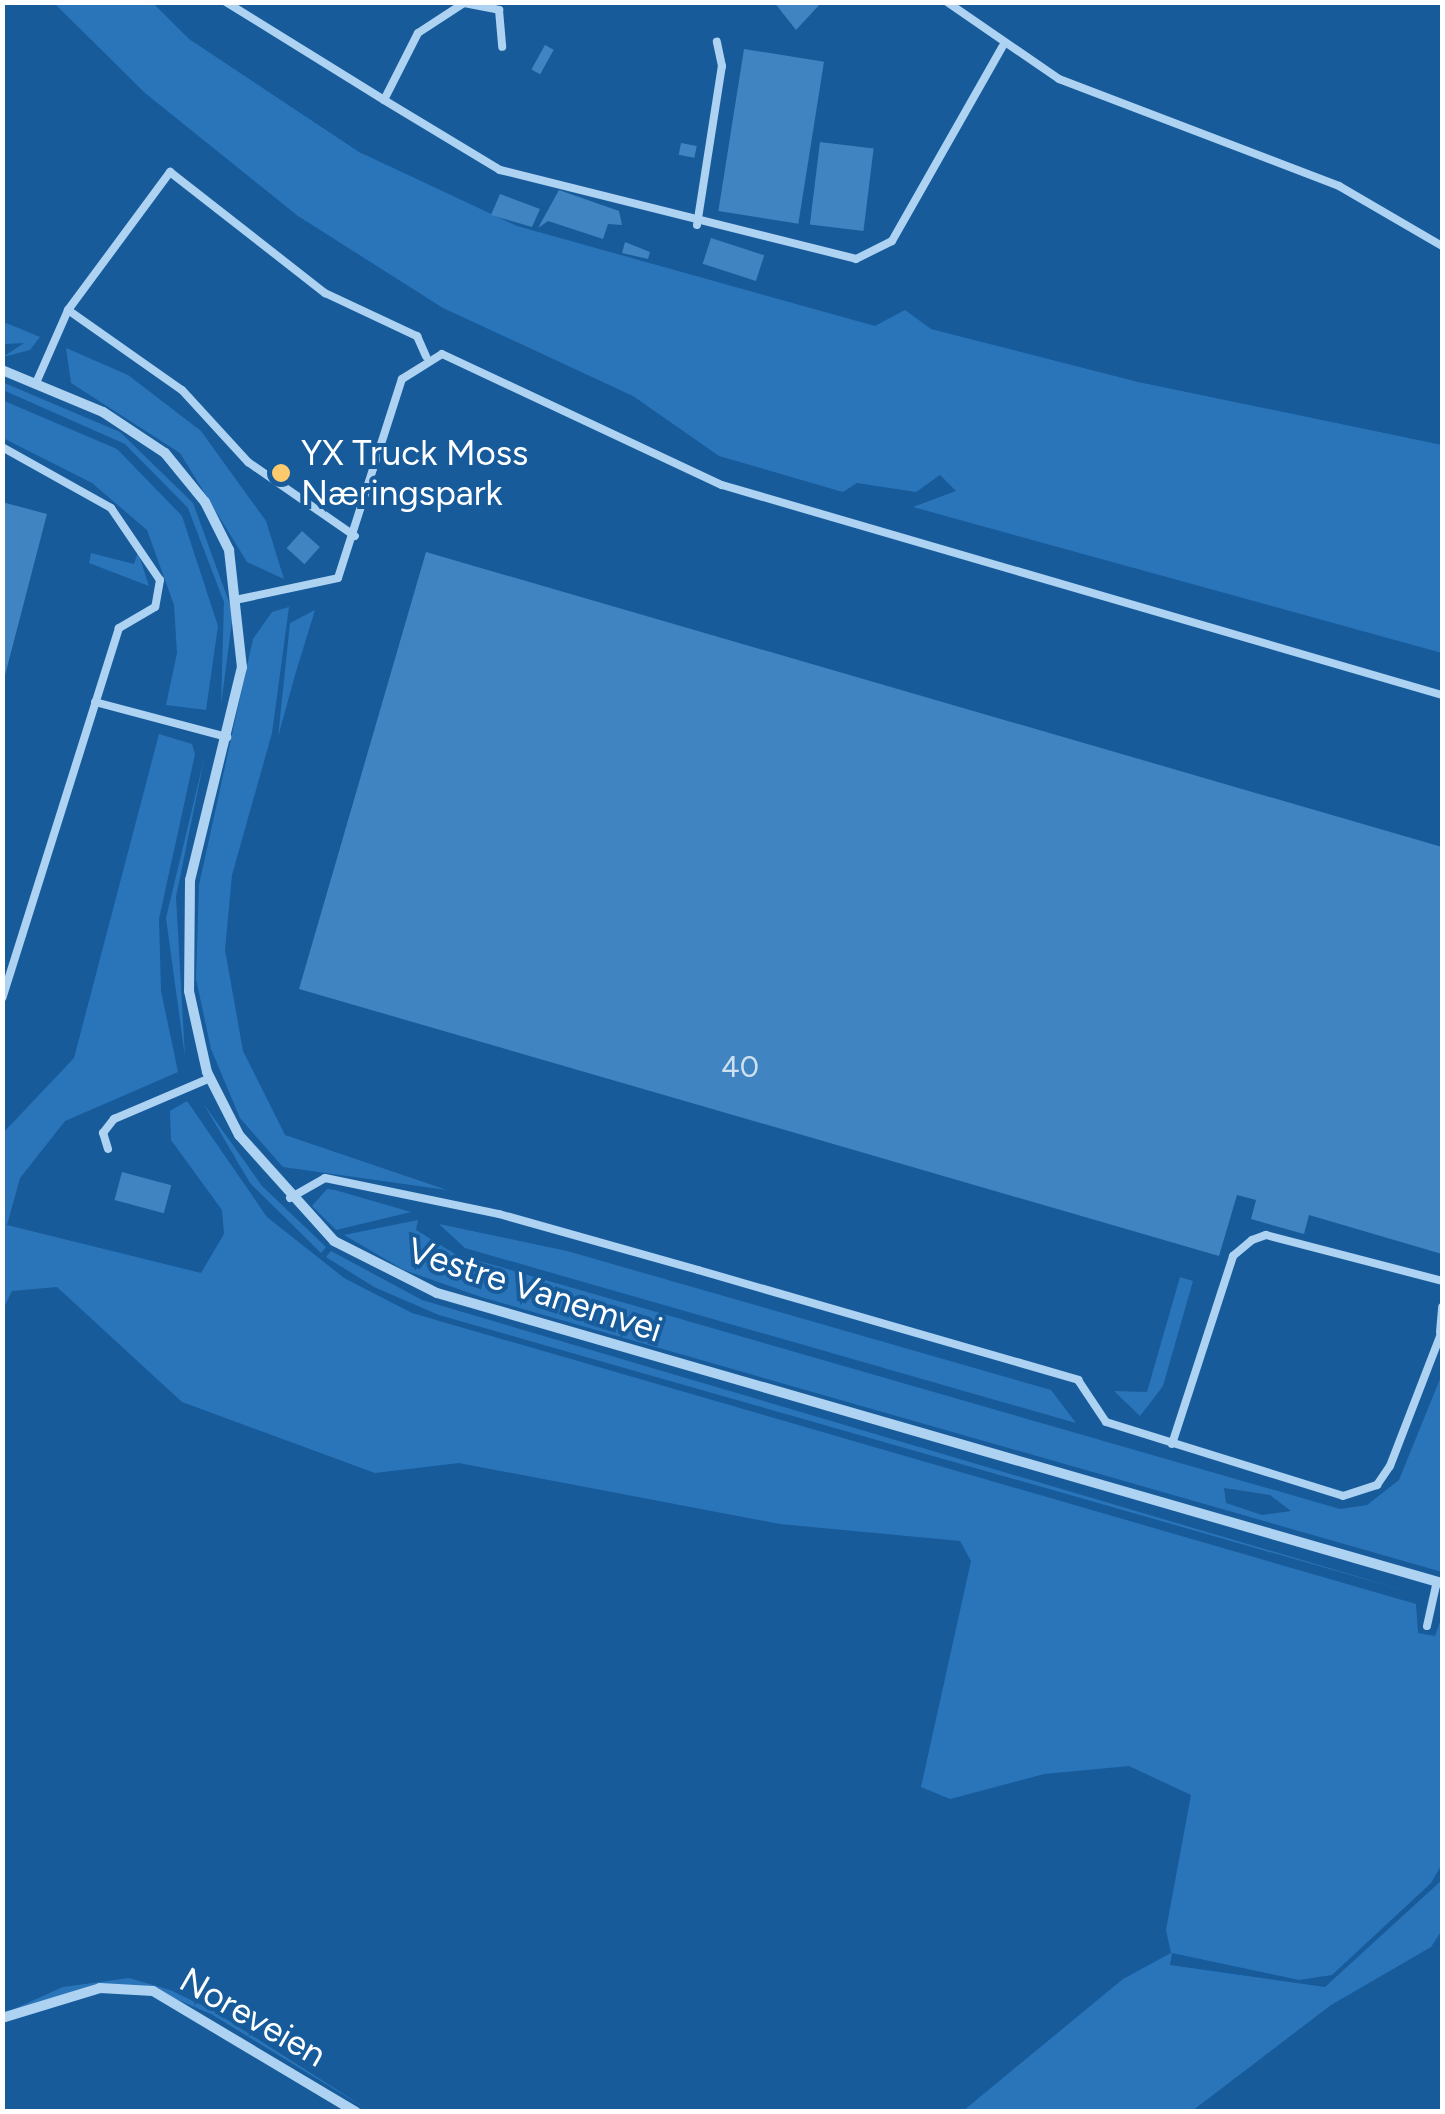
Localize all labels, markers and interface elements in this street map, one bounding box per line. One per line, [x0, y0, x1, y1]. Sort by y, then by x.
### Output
place label: YX Truck Moss Næringspark [301, 432, 528, 514]
marker: YX Truck Moss Næringspark [270, 462, 292, 484]
house number: 40 [721, 1049, 759, 1085]
street label: Vestre Vanemvei [403, 1229, 667, 1351]
street label: Noreveien [173, 1958, 333, 2076]

